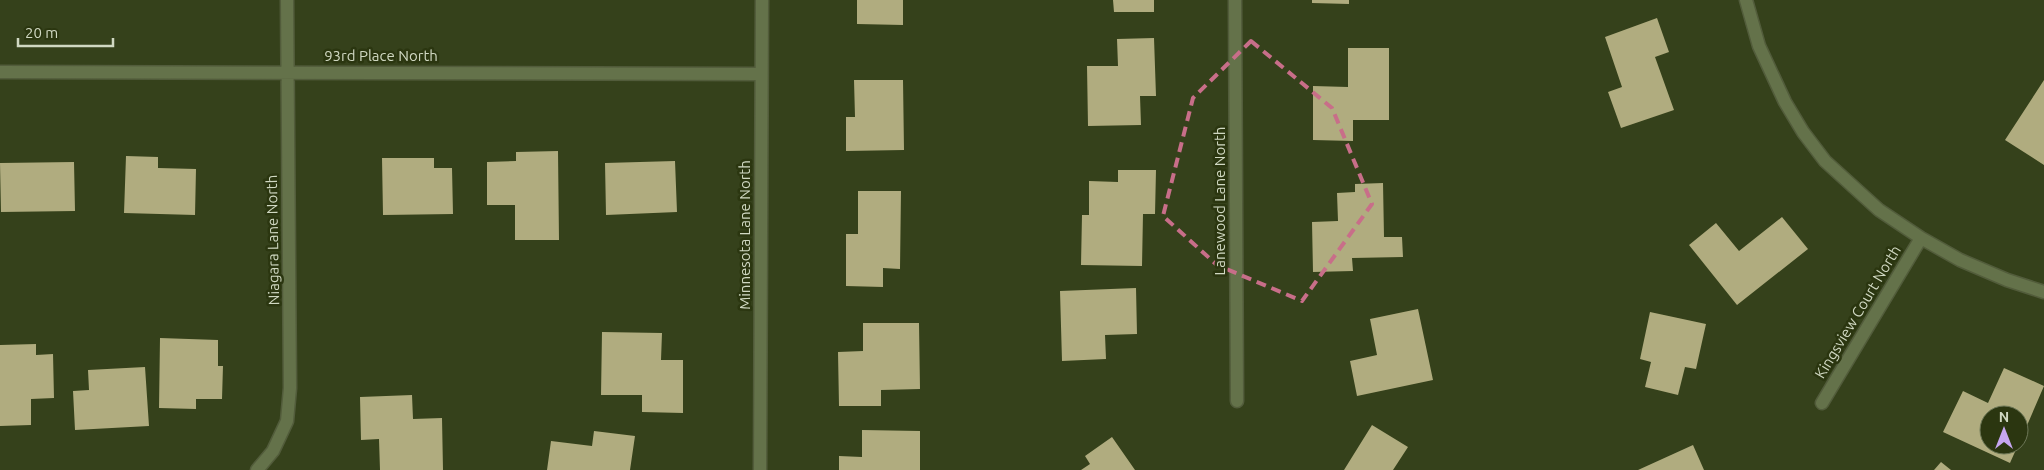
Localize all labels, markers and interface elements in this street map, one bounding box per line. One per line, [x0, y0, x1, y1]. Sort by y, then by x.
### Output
scale bar [18, 15, 112, 47]
text: 20 m [25, 24, 58, 41]
street label: 93rd Place North [324, 47, 438, 64]
street label: Lanewood Lane North [1211, 127, 1228, 275]
street label: Minnesota Lane North [736, 160, 753, 310]
street label: Niagara Lane North [263, 175, 282, 305]
street label: Kingsview Court North [1811, 242, 1904, 381]
north arrow [1979, 405, 2029, 455]
text: N [1999, 409, 2009, 425]

